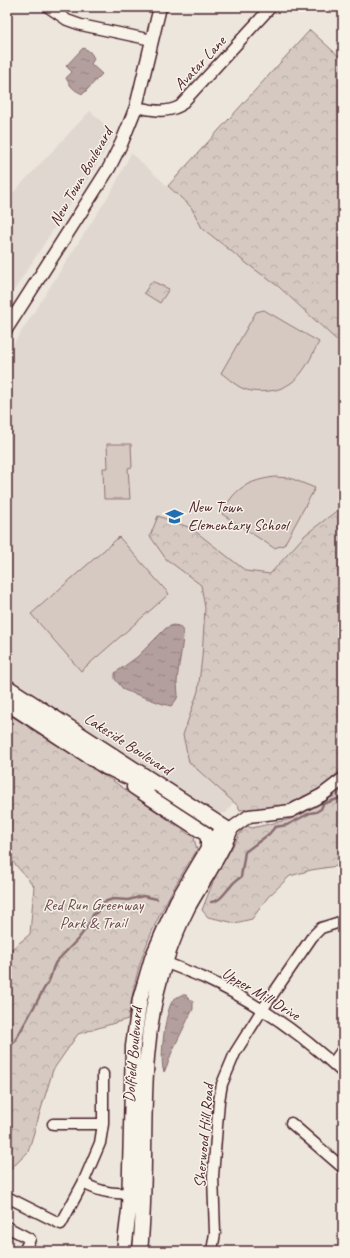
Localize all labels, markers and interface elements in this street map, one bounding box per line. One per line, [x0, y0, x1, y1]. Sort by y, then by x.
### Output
street label: Avatar Lane [170, 30, 231, 94]
street label: New Town Boulevard [45, 122, 118, 230]
place label: New Town Elementary School [188, 497, 291, 535]
school or university icon: New Town Elementary School [165, 506, 185, 526]
street label: Lakeside Boulevard [81, 708, 178, 781]
park label: Red Run Greenway Park & Trail [43, 895, 145, 933]
street label: Upper Mill Drive [219, 963, 305, 1026]
street label: Dolfield Boulevard [119, 1004, 147, 1103]
street label: Sherwood Hill Road [190, 1081, 219, 1189]

